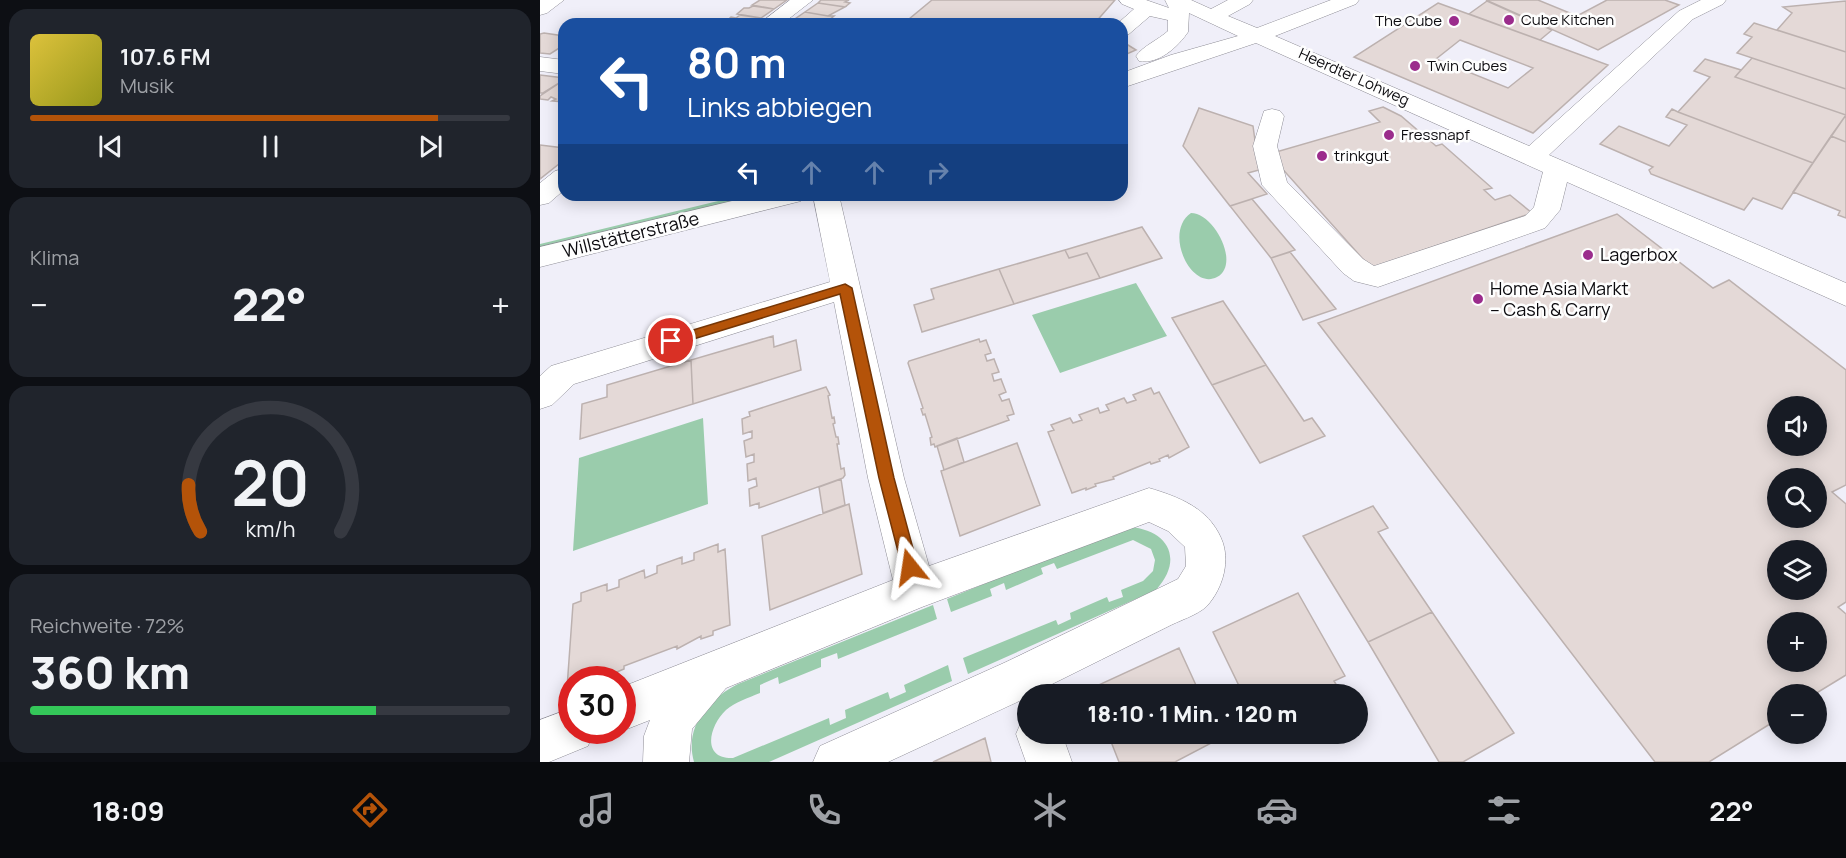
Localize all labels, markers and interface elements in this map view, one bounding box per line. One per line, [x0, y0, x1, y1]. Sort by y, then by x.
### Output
place label: Cube Kitchen [1521, 9, 1614, 30]
place label: The Cube [1375, 10, 1442, 31]
marker: Cube Kitchen [1502, 13, 1516, 27]
marker: The Cube [1447, 14, 1461, 28]
text: 80 m [687, 33, 787, 91]
text: 107.6 FM [120, 42, 211, 72]
icon: left [588, 42, 666, 120]
street label: Heerdter Lohweg [1296, 43, 1413, 110]
place label: Twin Cubes [1427, 55, 1507, 76]
marker: Twin Cubes [1408, 59, 1422, 73]
text: Musik [120, 72, 174, 99]
text: Links abbiegen [687, 88, 872, 125]
place label: Fressnapf [1401, 124, 1470, 145]
marker: Fressnapf [1382, 128, 1396, 142]
icon: previous [94, 130, 127, 163]
icon: pause [254, 130, 287, 163]
icon: next [414, 130, 447, 163]
place label: trinkgut [1334, 145, 1389, 166]
marker: trinkgut [1315, 149, 1329, 163]
icon: left [732, 156, 765, 189]
icon: ahead [795, 156, 828, 189]
icon: ahead [858, 156, 891, 189]
icon: right [921, 156, 954, 189]
street label: Willstätterstraße [560, 205, 701, 263]
place label: Lagerbox [1600, 242, 1678, 266]
text: Klima [30, 244, 79, 271]
marker: Lagerbox [1581, 248, 1595, 262]
text: 22° [232, 273, 307, 335]
place label: Home Asia Markt – Cash & Carry [1490, 276, 1629, 321]
text: − [30, 282, 48, 327]
text: + [491, 282, 510, 327]
marker: Home Asia Markt – Cash & Carry [1471, 292, 1485, 306]
pin [645, 315, 696, 366]
icon: arrive [654, 324, 687, 357]
map controls [1767, 396, 1827, 744]
button: sound [1767, 396, 1827, 456]
text: 20 [231, 439, 309, 525]
button: search [1767, 468, 1827, 528]
text: km/h [245, 515, 295, 544]
position arrow [878, 535, 942, 599]
button: layers [1767, 540, 1827, 600]
text: Reichweite · 72% [30, 612, 185, 639]
button: + [1767, 612, 1827, 672]
text: 360 km [30, 641, 190, 703]
speed limit sign: 30 [558, 666, 636, 744]
button: − [1767, 684, 1827, 744]
text: 18:10 · 1 Min. · 120 m [1088, 699, 1297, 729]
icon: directions [349, 789, 391, 831]
icon: music [576, 789, 618, 831]
icon: phone [803, 789, 845, 831]
icon: climate [1029, 789, 1071, 831]
icon: car [1256, 789, 1298, 831]
icon: filters [1483, 789, 1525, 831]
text: 18:09 [92, 792, 165, 829]
text: 22° [1709, 792, 1754, 829]

